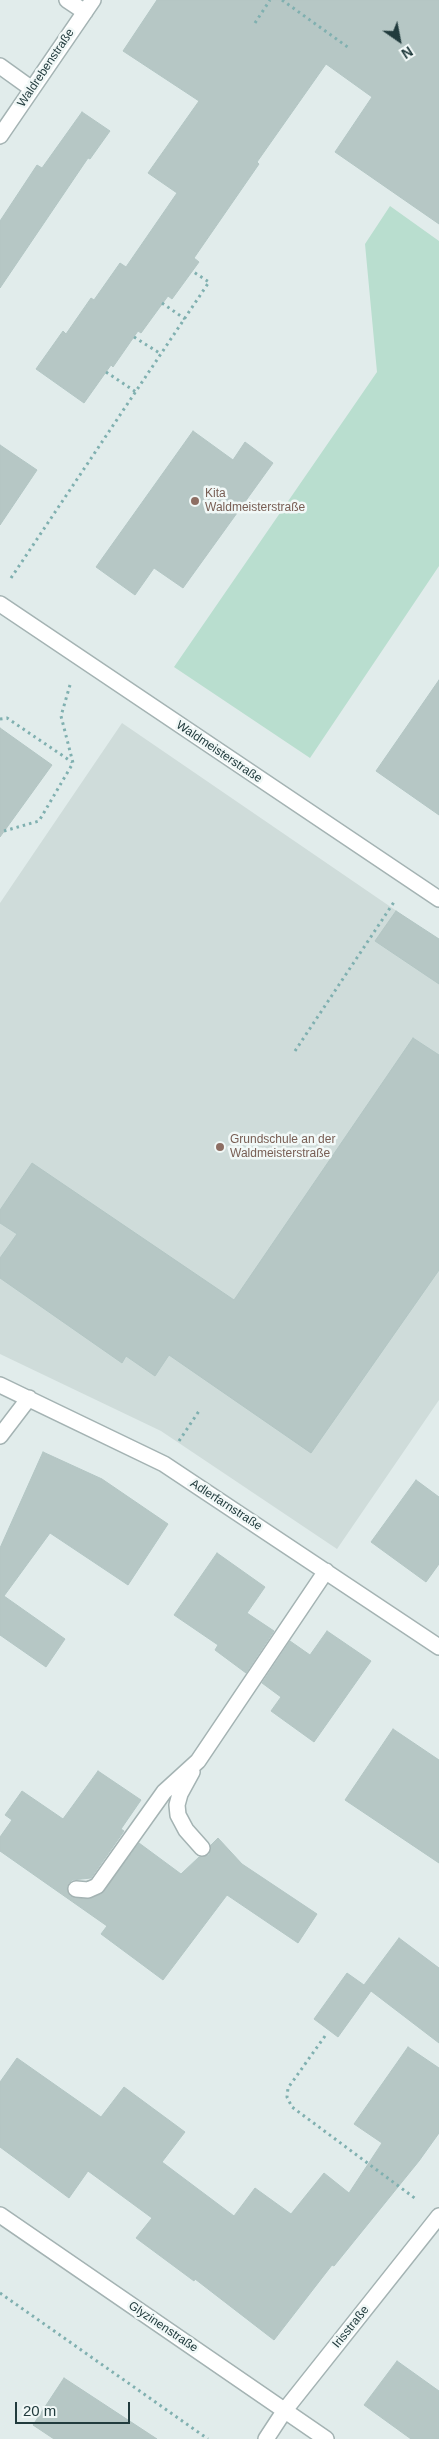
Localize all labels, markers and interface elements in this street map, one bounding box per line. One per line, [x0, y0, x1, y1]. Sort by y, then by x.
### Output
north arrow [374, 15, 424, 65]
street label: Waldrebenstraße [14, 26, 78, 110]
text: N [399, 43, 416, 62]
place label: Kita Waldmeisterstraße [205, 487, 305, 515]
marker: Kita Waldmeisterstraße [189, 495, 201, 507]
street label: Waldmeisterstraße [173, 718, 265, 786]
place label: Grundschule an der Waldmeisterstraße [230, 1133, 335, 1161]
marker: Grundschule an der Waldmeisterstraße [214, 1141, 226, 1153]
street label: Adlerfarnstraße [187, 1476, 265, 1534]
street label: Glyzinenstraße [126, 2298, 200, 2356]
street label: Irisstraße [330, 2303, 372, 2351]
scale bar [18, 2392, 132, 2424]
text: 20 m [23, 2402, 56, 2419]

